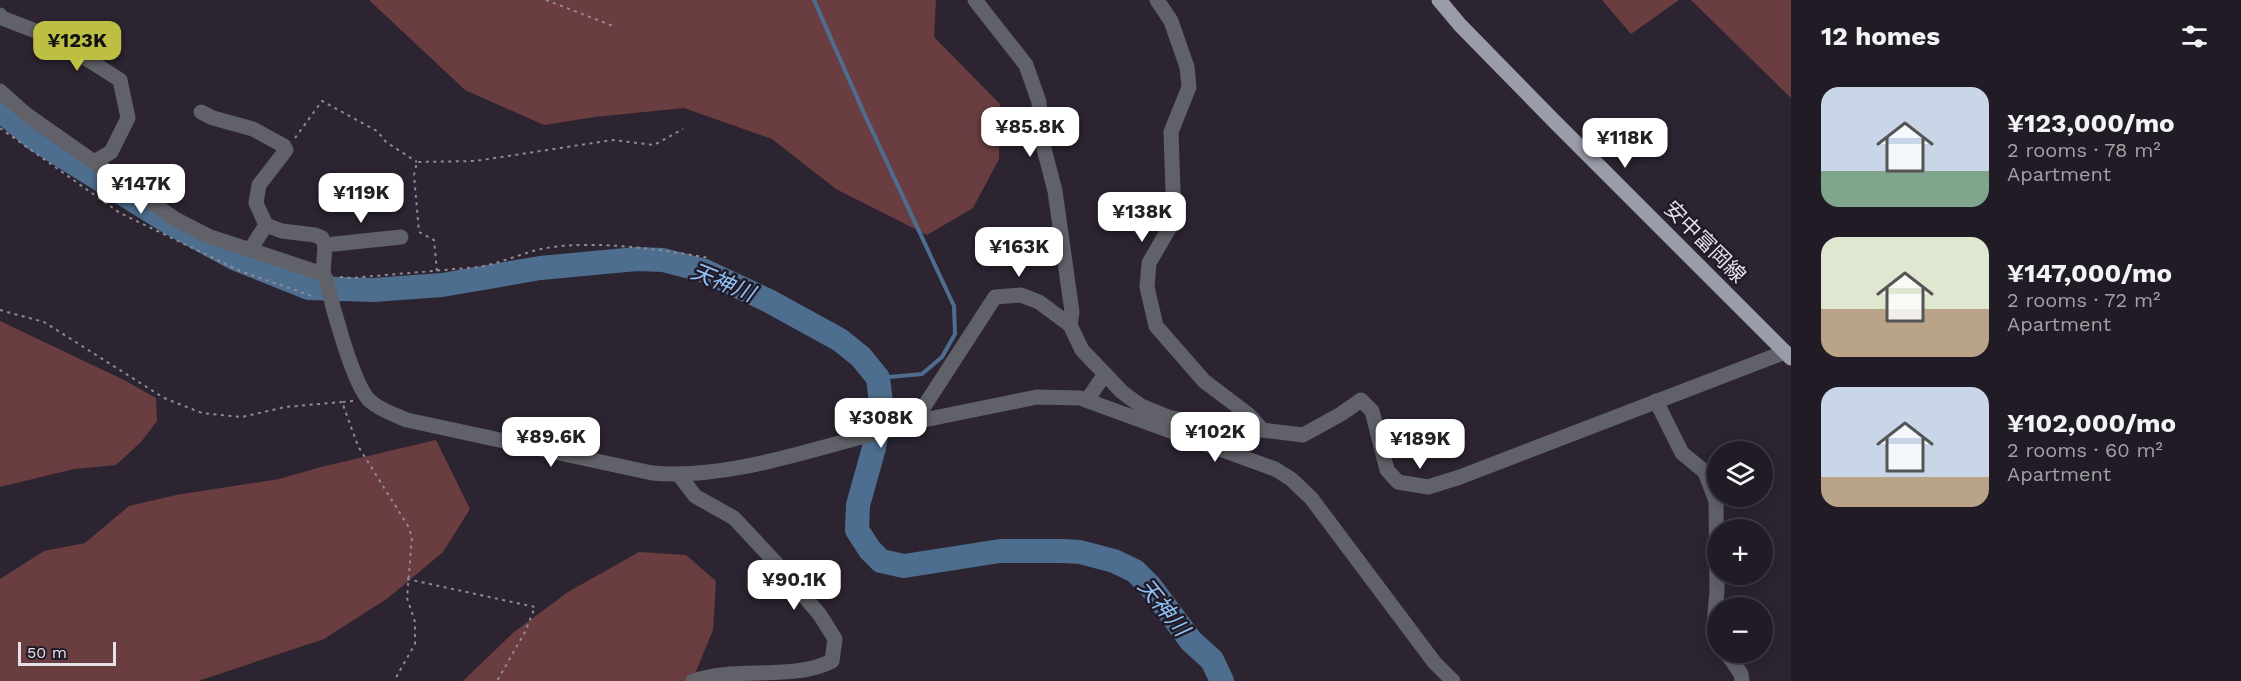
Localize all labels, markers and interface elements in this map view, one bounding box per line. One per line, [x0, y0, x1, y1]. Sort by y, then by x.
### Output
icon: filters [2178, 20, 2211, 53]
pin: ¥123K [35, 21, 119, 72]
text: 12 homes [1821, 21, 1940, 51]
text: ¥123K [47, 28, 107, 52]
pin: ¥85.8K [981, 107, 1079, 158]
text: ¥123,000/mo [2007, 108, 2175, 138]
icon: home [1869, 111, 1941, 183]
text: ¥85.8K [995, 114, 1065, 138]
pin: ¥118K [1583, 118, 1667, 169]
text: ¥118K [1597, 125, 1653, 149]
text: 2 rooms · 78 m² [2007, 138, 2161, 162]
text: Apartment [2007, 162, 2111, 186]
pin: ¥147K [99, 164, 183, 215]
text: ¥147K [111, 171, 171, 195]
pin: ¥119K [319, 173, 403, 224]
text: ¥119K [333, 180, 389, 204]
pin: ¥138K [1100, 192, 1184, 243]
street label: 安中富岡線 [1659, 196, 1751, 288]
text: ¥138K [1112, 199, 1172, 223]
pin: ¥163K [977, 227, 1061, 278]
text: ¥163K [989, 234, 1049, 258]
text: ¥147,000/mo [2007, 258, 2172, 288]
water label: 天神川 [688, 259, 760, 307]
icon: home [1869, 261, 1941, 333]
text: 2 rooms · 72 m² [2007, 288, 2160, 312]
text: Apartment [2007, 312, 2111, 336]
pin: ¥308K [839, 398, 923, 449]
text: ¥308K [849, 405, 913, 429]
text: ¥102,000/mo [2007, 408, 2176, 438]
icon: home [1869, 411, 1941, 483]
pin: ¥102K [1173, 412, 1257, 463]
pin: ¥89.6K [502, 417, 600, 468]
text: ¥102K [1185, 419, 1245, 443]
pin: ¥189K [1378, 419, 1462, 470]
text: ¥89.6K [516, 424, 586, 448]
text: ¥189K [1390, 426, 1450, 450]
text: 2 rooms · 60 m² [2007, 438, 2163, 462]
map controls [1707, 441, 1773, 663]
button: layers [1707, 441, 1773, 507]
text: Apartment [2007, 462, 2111, 486]
button: + [1707, 519, 1773, 585]
pin: ¥90.1K [745, 560, 843, 611]
text: ¥90.1K [762, 567, 826, 591]
water label: 天神川 [1133, 574, 1195, 642]
button: − [1707, 597, 1773, 663]
scale bar [18, 639, 116, 666]
text: 50 m [27, 643, 67, 662]

